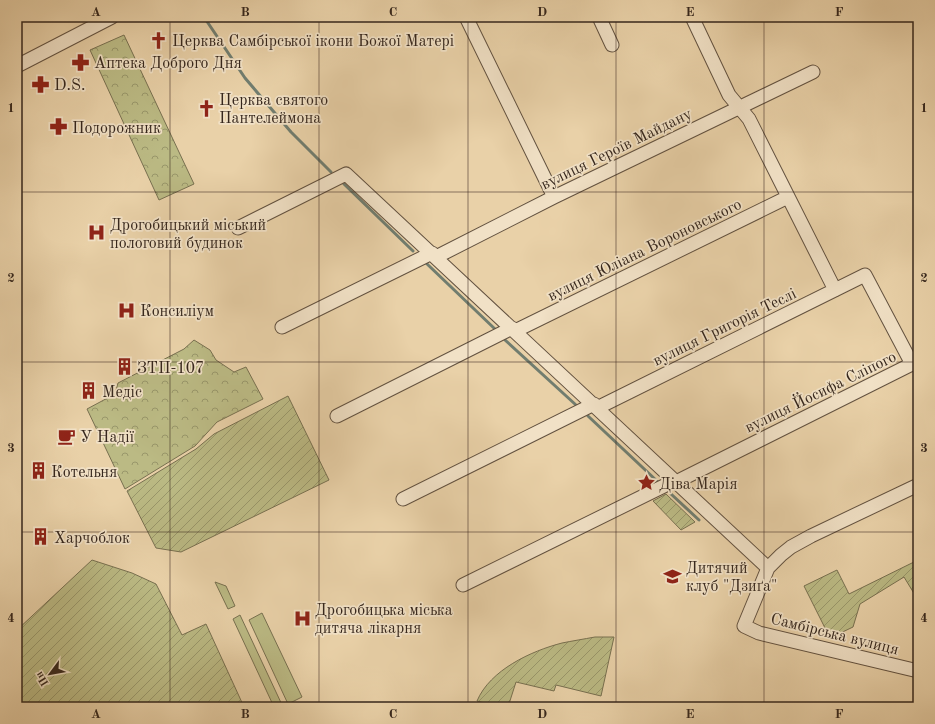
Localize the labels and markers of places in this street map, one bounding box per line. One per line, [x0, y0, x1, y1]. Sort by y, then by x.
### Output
church icon: Церква Самбірської ікони Божої Матері [149, 30, 169, 50]
place label: Церква Самбірської ікони Божої Матері [172, 34, 454, 50]
pharmacy icon: Аптека Доброго Дня [71, 52, 91, 72]
place label: Аптека Доброго Дня [94, 56, 242, 72]
pharmacy icon: D.S. [31, 74, 51, 94]
place label: D.S. [54, 78, 85, 94]
place label: Церква святого Пантелеймона [219, 93, 328, 127]
church icon: Церква святого Пантелеймона [196, 98, 216, 118]
pharmacy icon: Подорожник [49, 117, 69, 137]
place label: Подорожник [72, 121, 161, 137]
place label: Дрогобицький міський пологовий будинок [110, 218, 266, 252]
hospital icon: Дрогобицький міський пологовий будинок [87, 223, 107, 243]
hospital icon: Консиліум [117, 300, 137, 320]
place label: Консиліум [140, 304, 214, 320]
building icon: ЗТП-107 [114, 357, 134, 377]
place label: ЗТП-107 [137, 361, 204, 377]
building icon: Медіс [79, 381, 99, 401]
place label: Медіс [102, 385, 142, 401]
cafe icon: У Надії [57, 426, 77, 446]
place label: У Надії [80, 430, 135, 446]
building icon: Котельня [28, 461, 48, 481]
place label: Котельня [51, 465, 117, 481]
place icon: Діва Марія [636, 473, 656, 493]
place label: Діва Марія [659, 477, 737, 493]
building icon: Харчоблок [31, 527, 51, 547]
place label: Харчоблок [54, 531, 130, 547]
place label: Дитячий клуб "Дзиґа" [686, 561, 777, 595]
school or university icon: Дитячий клуб "Дзиґа" [663, 566, 683, 586]
place label: Дрогобицька міська дитяча лікарня [315, 603, 453, 637]
hospital icon: Дрогобицька міська дитяча лікарня [292, 608, 312, 628]

